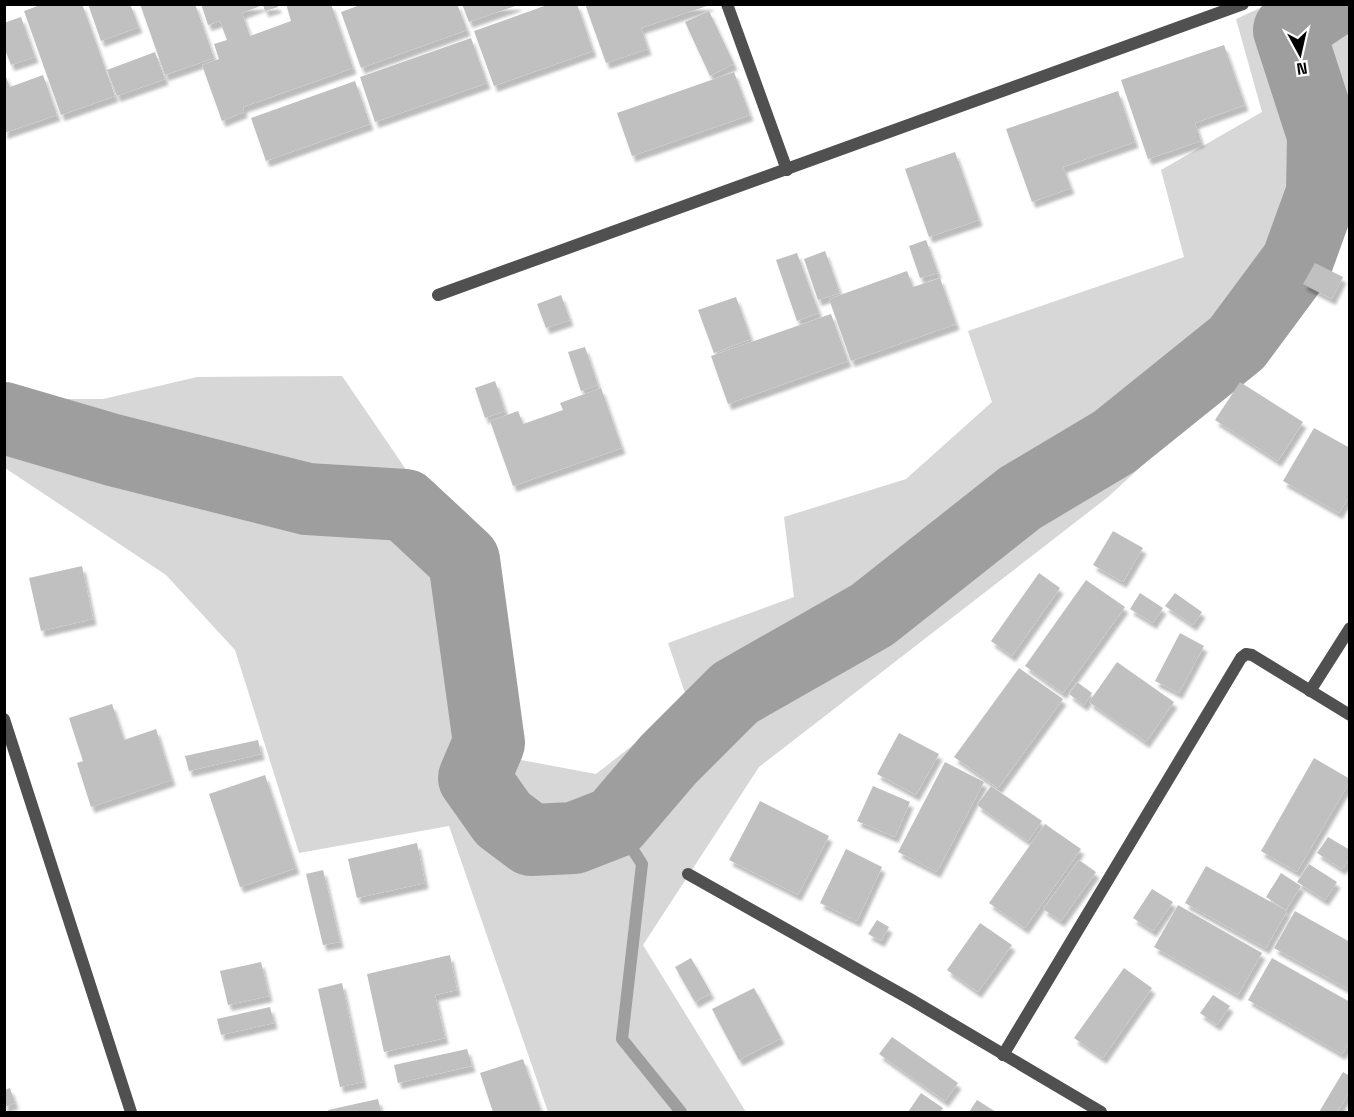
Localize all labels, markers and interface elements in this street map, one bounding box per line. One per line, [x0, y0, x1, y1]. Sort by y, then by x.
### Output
north arrow [1270, 24, 1330, 84]
text: N [1295, 57, 1309, 80]

